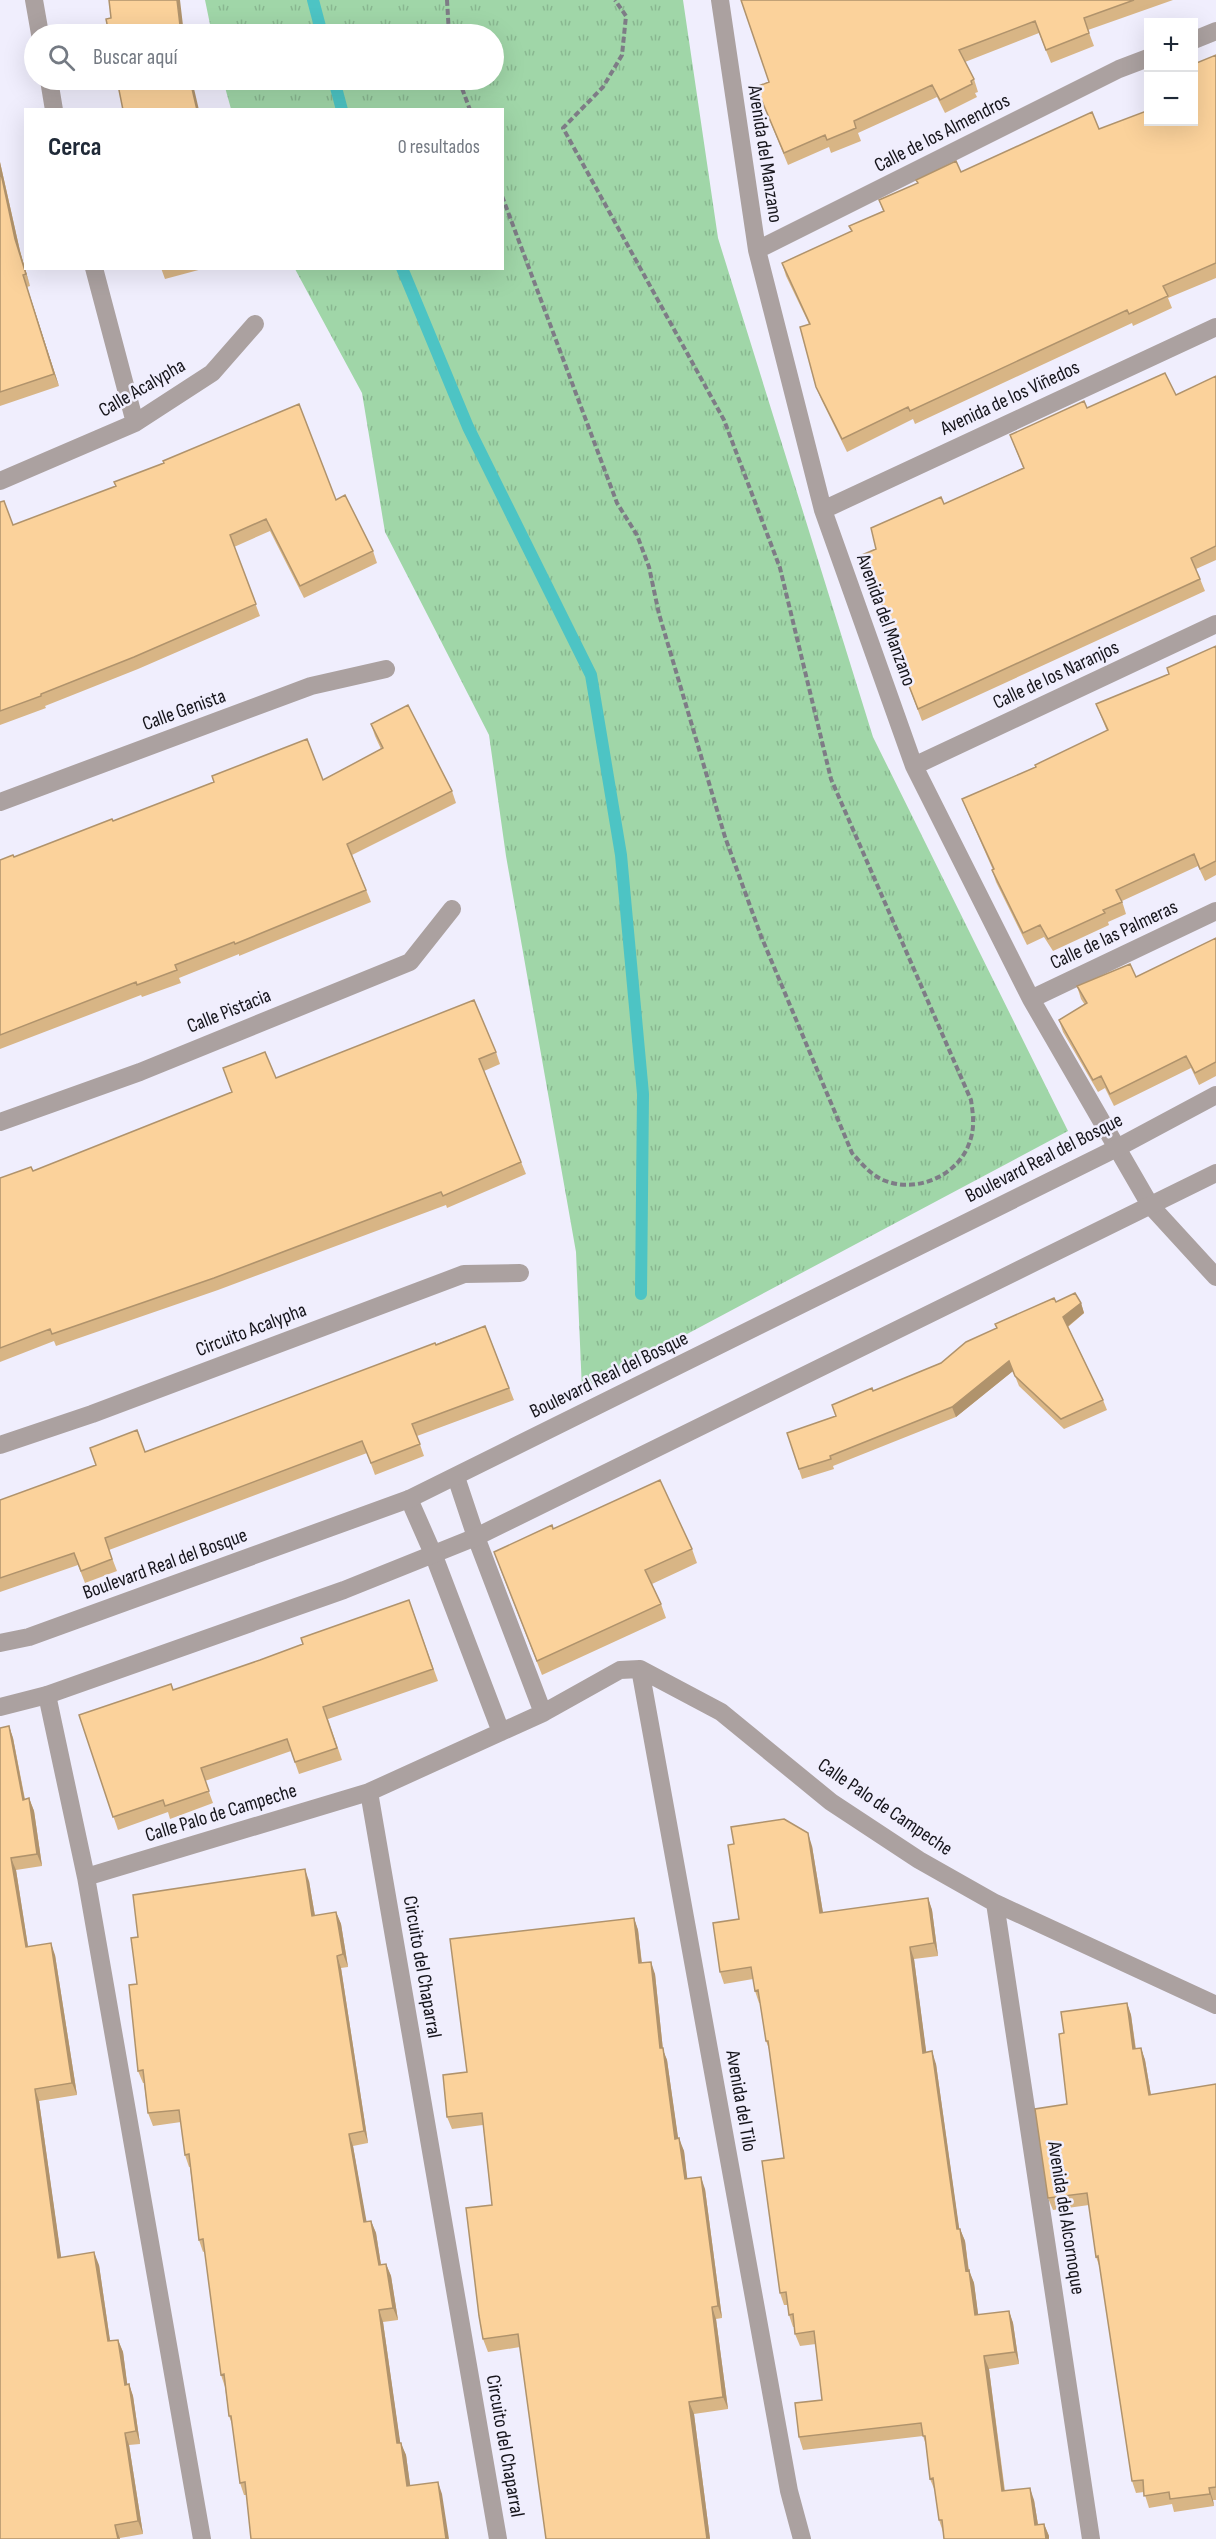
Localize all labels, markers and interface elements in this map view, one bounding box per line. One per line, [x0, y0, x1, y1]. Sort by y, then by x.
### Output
map controls [1144, 18, 1198, 126]
button: + [1144, 18, 1198, 72]
search box [24, 24, 504, 90]
icon: search [45, 41, 78, 74]
text: Buscar aquí [93, 44, 178, 71]
button: − [1144, 72, 1198, 126]
street label: Avenida del Manzano [742, 83, 788, 224]
street label: Calle de los Almendros [870, 89, 1014, 177]
text: Cerca [48, 132, 101, 163]
text: 0 resultados [398, 135, 480, 159]
street label: Calle Acalypha [94, 354, 190, 422]
street label: Avenida de los Viñedos [936, 355, 1083, 441]
street label: Avenida del Manzano [851, 550, 921, 689]
street label: Calle de los Naranjos [989, 635, 1123, 715]
street label: Calle Genista [139, 684, 229, 736]
street label: Calle de las Palmeras [1046, 895, 1182, 975]
street label: Calle Pistacia [184, 983, 274, 1039]
street label: Boulevard Real del Bosque [961, 1108, 1127, 1208]
street label: Circuito Acalypha [192, 1298, 310, 1362]
street label: Boulevard Real del Bosque [526, 1326, 692, 1424]
street label: Boulevard Real del Bosque [79, 1523, 251, 1605]
street label: Calle Palo de Campeche [813, 1753, 957, 1861]
street label: Calle Palo de Campeche [142, 1779, 300, 1847]
street label: Circuito del Chaparral [398, 1894, 446, 2040]
street label: Avenida del Tilo [720, 2047, 762, 2154]
street label: Avenida del Alcornoque [1042, 2139, 1090, 2296]
street label: Circuito del Chaparral [481, 2373, 529, 2519]

